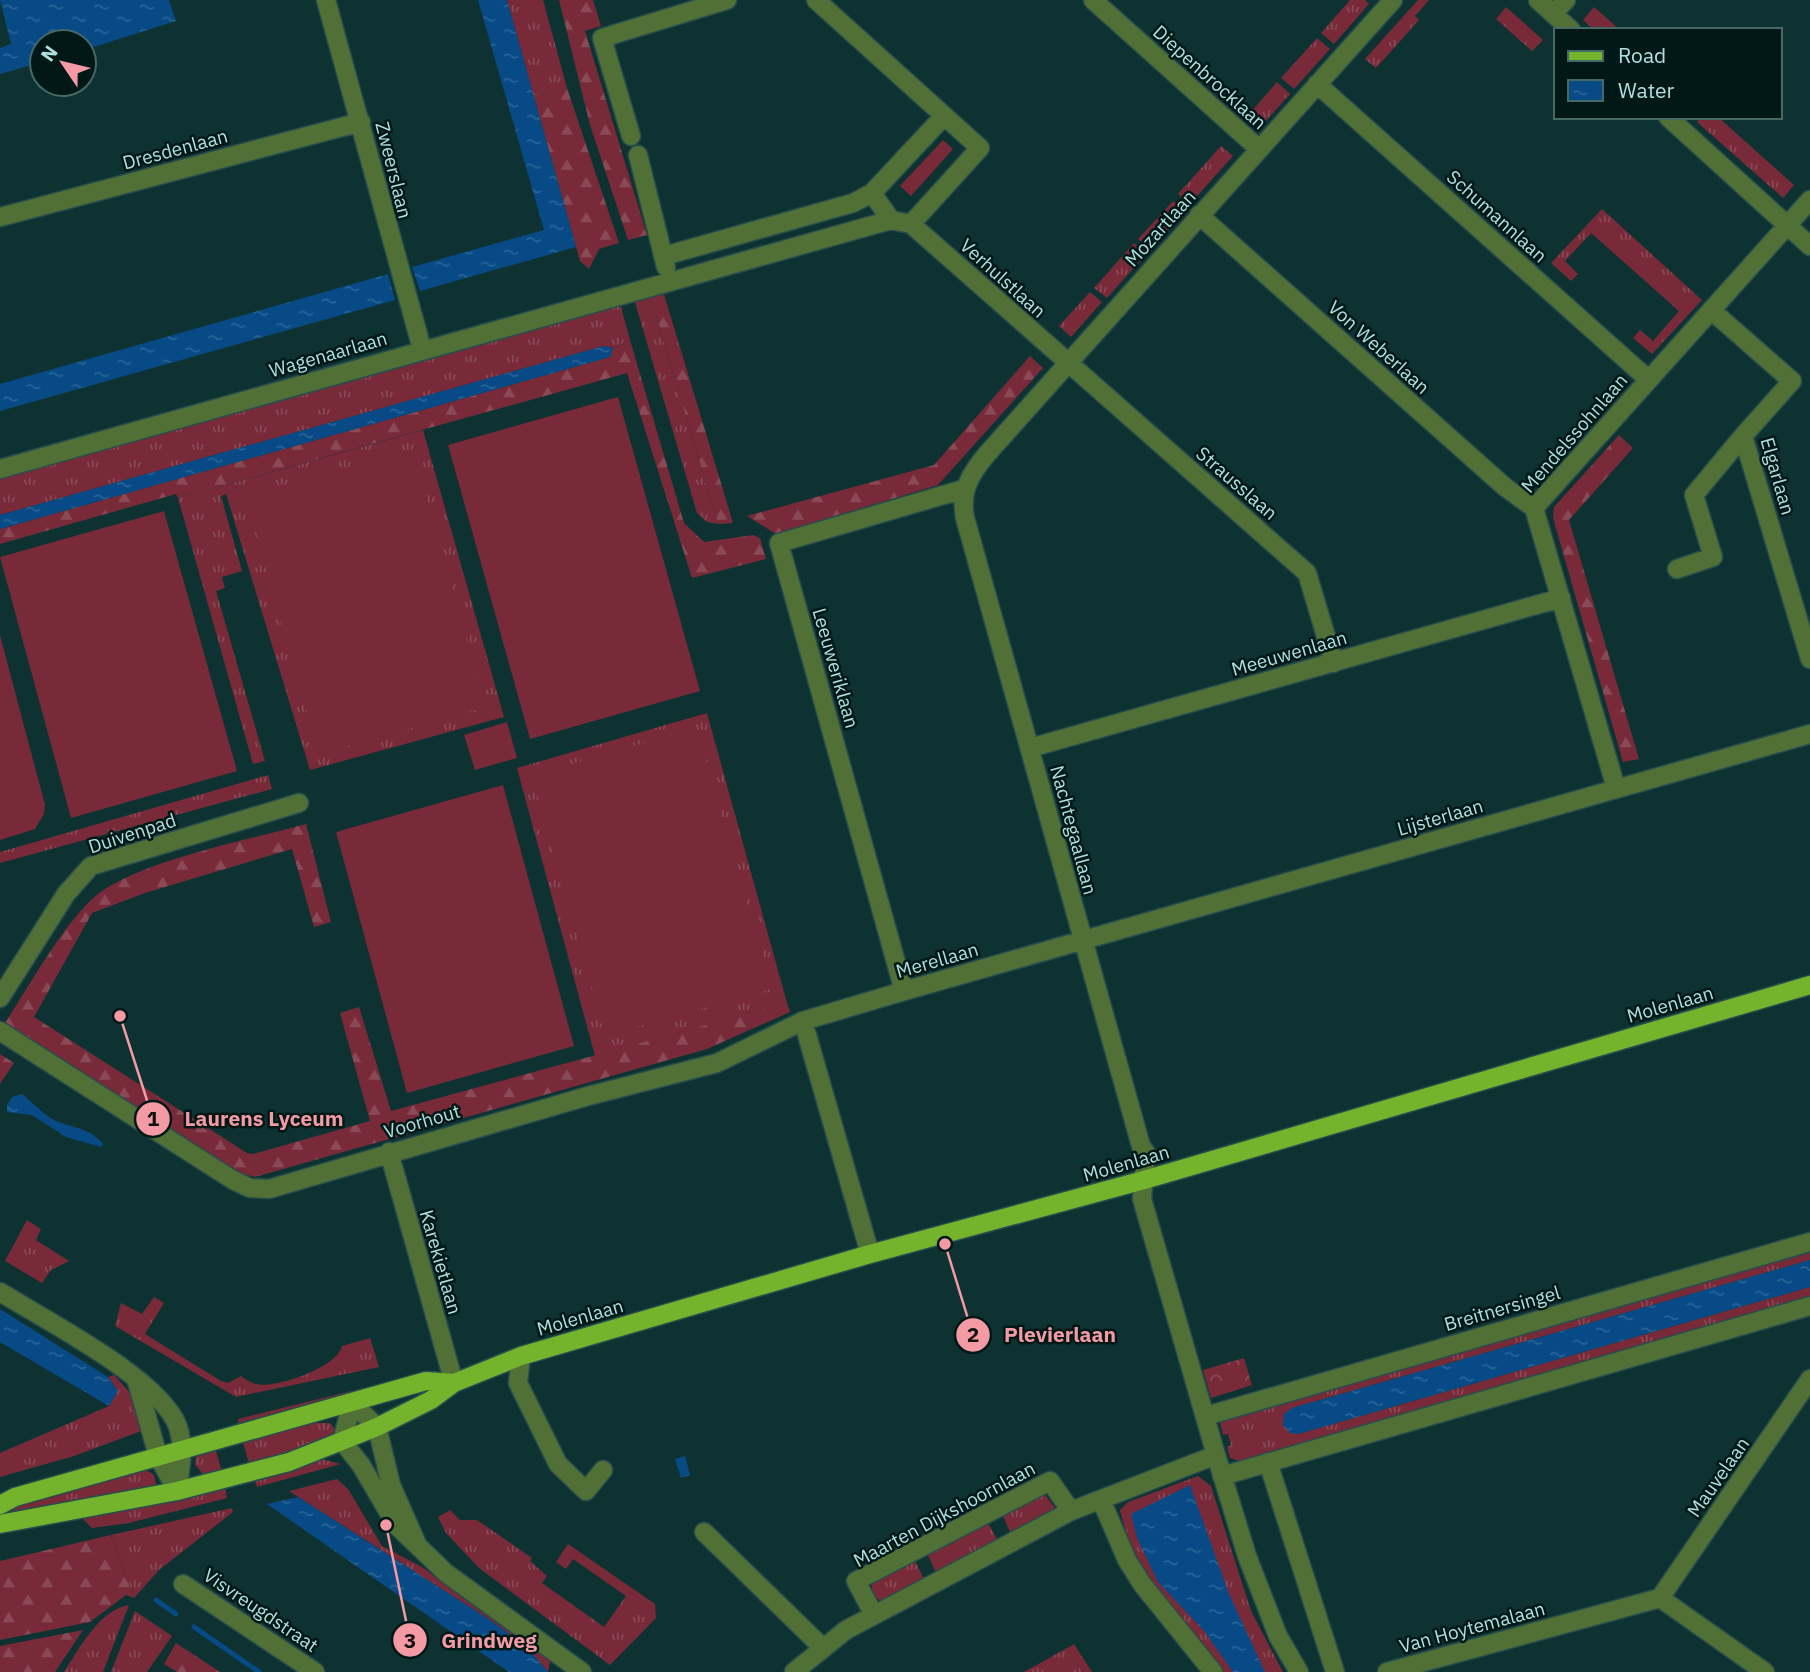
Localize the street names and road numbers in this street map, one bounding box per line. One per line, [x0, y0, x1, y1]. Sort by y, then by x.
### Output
street label: Diepenbrocklaan [1148, 20, 1272, 134]
street label: Zweerslaan [370, 119, 418, 221]
street label: Dresdenlaan [120, 123, 230, 175]
street label: Schumannlaan [1442, 165, 1552, 267]
street label: Mozartlaan [1119, 185, 1201, 271]
street label: Verhulstlaan [955, 233, 1051, 323]
street label: Von Weberlaan [1323, 295, 1435, 399]
street label: Wagenaarlaan [266, 326, 390, 382]
street label: Mendelssohnlaan [1516, 368, 1632, 498]
street label: Elgarlaan [1755, 434, 1801, 518]
street label: Strausslaan [1191, 441, 1283, 525]
street label: Leeuweriklaan [807, 605, 865, 731]
street label: Meeuwenlaan [1228, 625, 1350, 681]
street label: Nachtegaallaan [1045, 763, 1103, 897]
street label: Lijsterlaan [1394, 793, 1486, 841]
street label: Duivenpad [85, 808, 179, 858]
street label: Merellaan [893, 937, 981, 983]
street label: Molenlaan [1624, 980, 1716, 1028]
street label: Voorhout [381, 1099, 463, 1143]
street label: Molenlaan [1080, 1139, 1172, 1187]
street label: Karekietlaan [415, 1207, 467, 1317]
street label: Breitnersingel [1441, 1280, 1563, 1336]
street label: Molenlaan [534, 1293, 626, 1341]
street label: Mauvelaan [1682, 1432, 1754, 1522]
street label: Maarten Dijkshoornlaan [849, 1456, 1039, 1572]
street label: Visvreugdstraat [199, 1563, 323, 1657]
street label: Van Hoytemalaan [1396, 1596, 1548, 1658]

